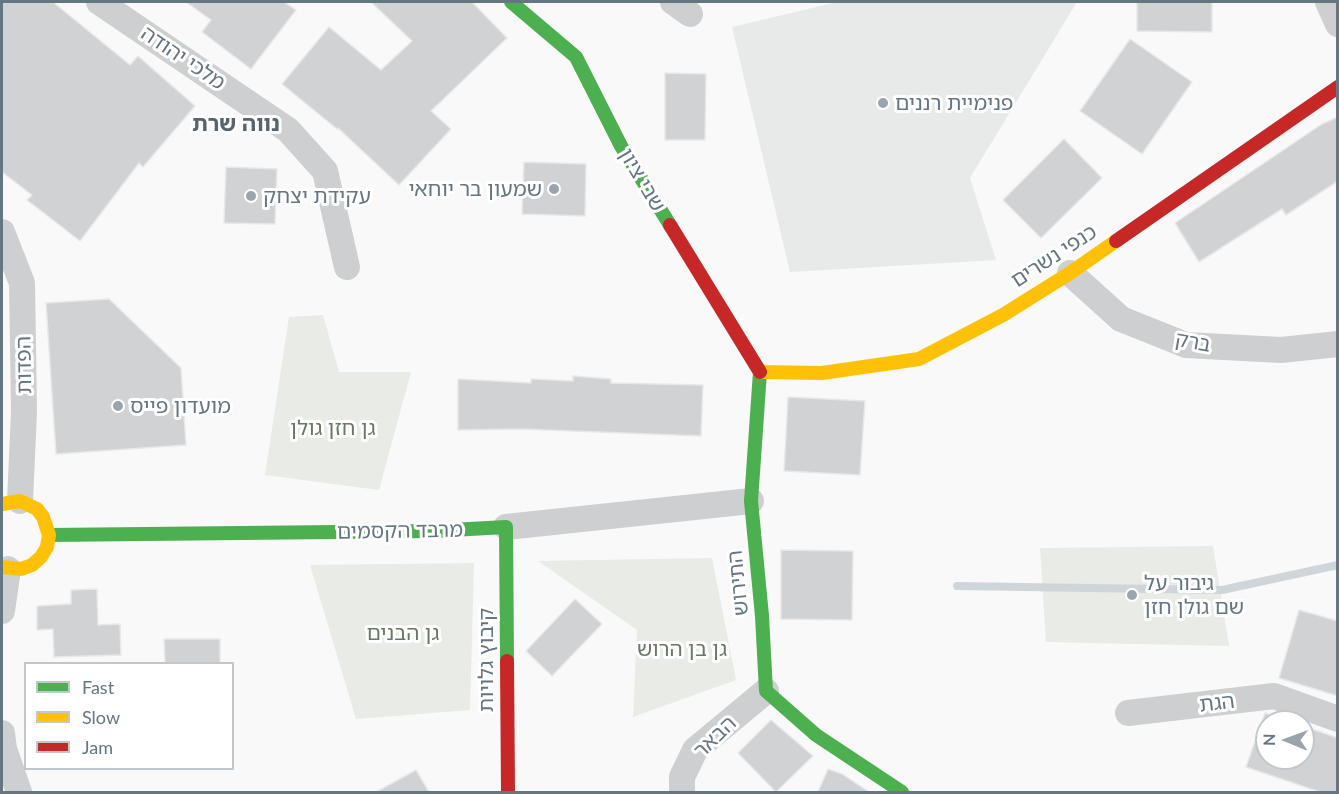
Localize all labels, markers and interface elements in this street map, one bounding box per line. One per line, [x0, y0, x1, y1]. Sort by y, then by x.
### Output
street label: מלכי יהודה [136, 21, 230, 95]
place label: פנימיית רננים [895, 90, 1013, 116]
marker: פנימיית רננים [876, 96, 890, 110]
district label: נווה שרת [192, 111, 280, 137]
street label: שבי ציון [613, 144, 671, 216]
place label: שמעון בר יוחאי [408, 176, 542, 202]
marker: שמעון בר יוחאי [547, 182, 561, 196]
place label: עקידת יצחק [263, 183, 371, 209]
marker: עקידת יצחק [244, 189, 258, 203]
street label: כנפי נשרים [1006, 219, 1102, 293]
street label: ברק [1173, 326, 1213, 358]
street label: הפדות [11, 336, 37, 394]
place label: מועדון פייס [130, 393, 231, 419]
marker: מועדון פייס [111, 399, 125, 413]
park label: גן חזן גולן [290, 415, 376, 441]
street label: מרבד הקסמים [337, 517, 463, 545]
street label: התירוש [722, 549, 754, 617]
place label: גיבור על שם גולן חזן [1144, 570, 1244, 620]
marker: גיבור על שם גולן חזן [1125, 588, 1139, 602]
street label: קיבוץ גלויות [473, 608, 499, 712]
park label: גן הבנים [367, 620, 439, 646]
park label: גן בן הרוש [637, 636, 727, 662]
legend [24, 662, 234, 770]
text: Fast [82, 676, 114, 698]
street label: הגת [1198, 688, 1236, 718]
text: Slow [82, 706, 120, 728]
north arrow [1255, 710, 1315, 770]
street label: הבאר [688, 711, 742, 763]
text: N [1259, 733, 1278, 746]
text: Jam [82, 736, 113, 758]

